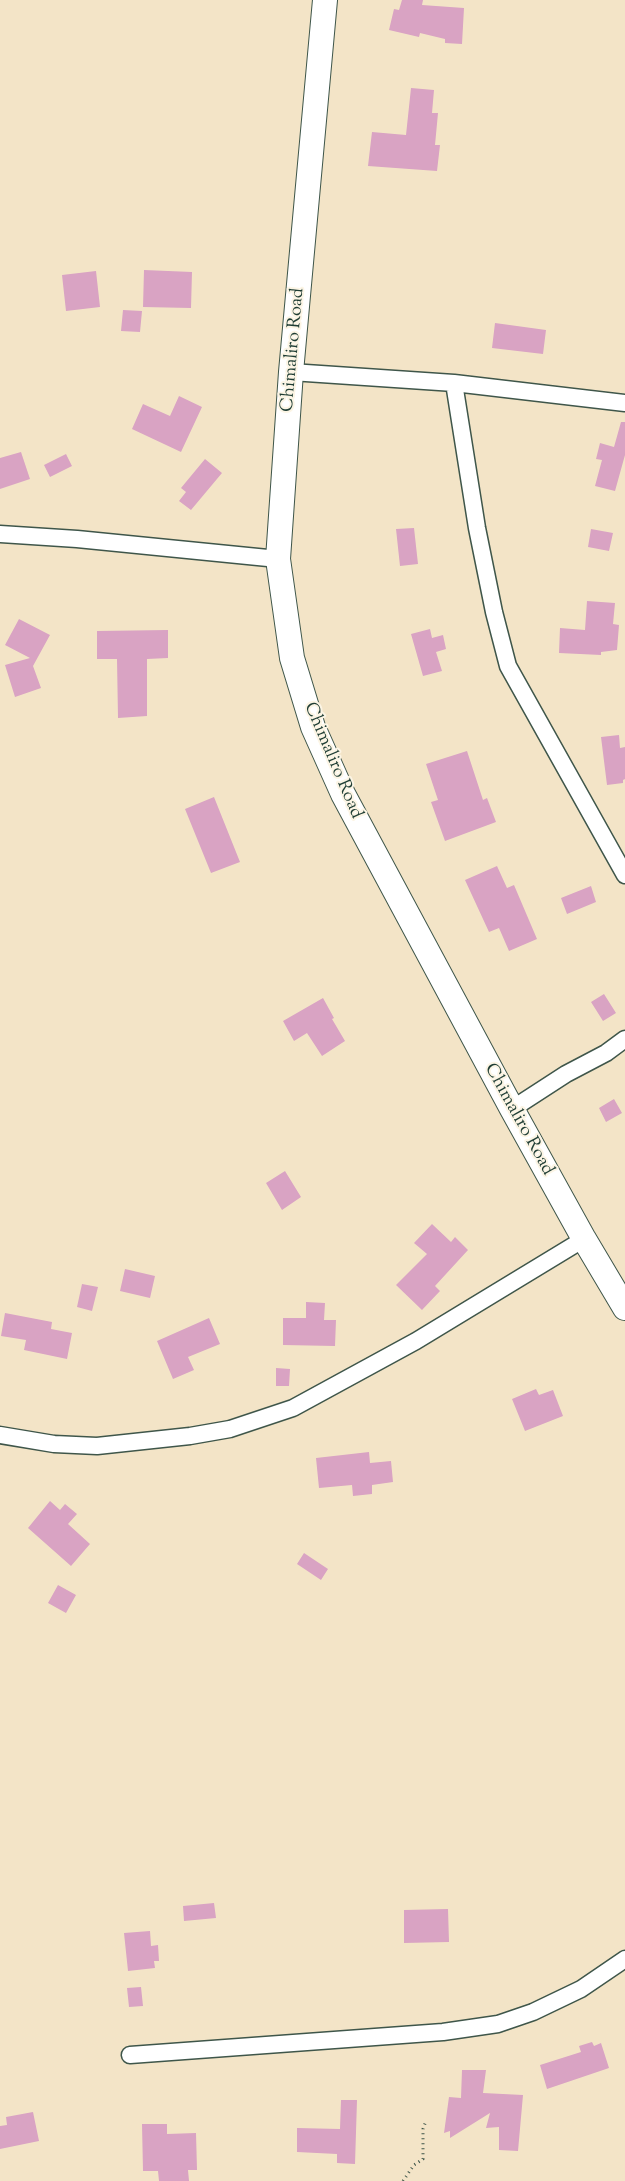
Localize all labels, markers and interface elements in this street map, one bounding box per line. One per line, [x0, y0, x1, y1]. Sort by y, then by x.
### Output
street label: Chimaliro Road [278, 287, 310, 413]
street label: Chimaliro Road [298, 700, 366, 822]
street label: Chimaliro Road [478, 1060, 558, 1180]

